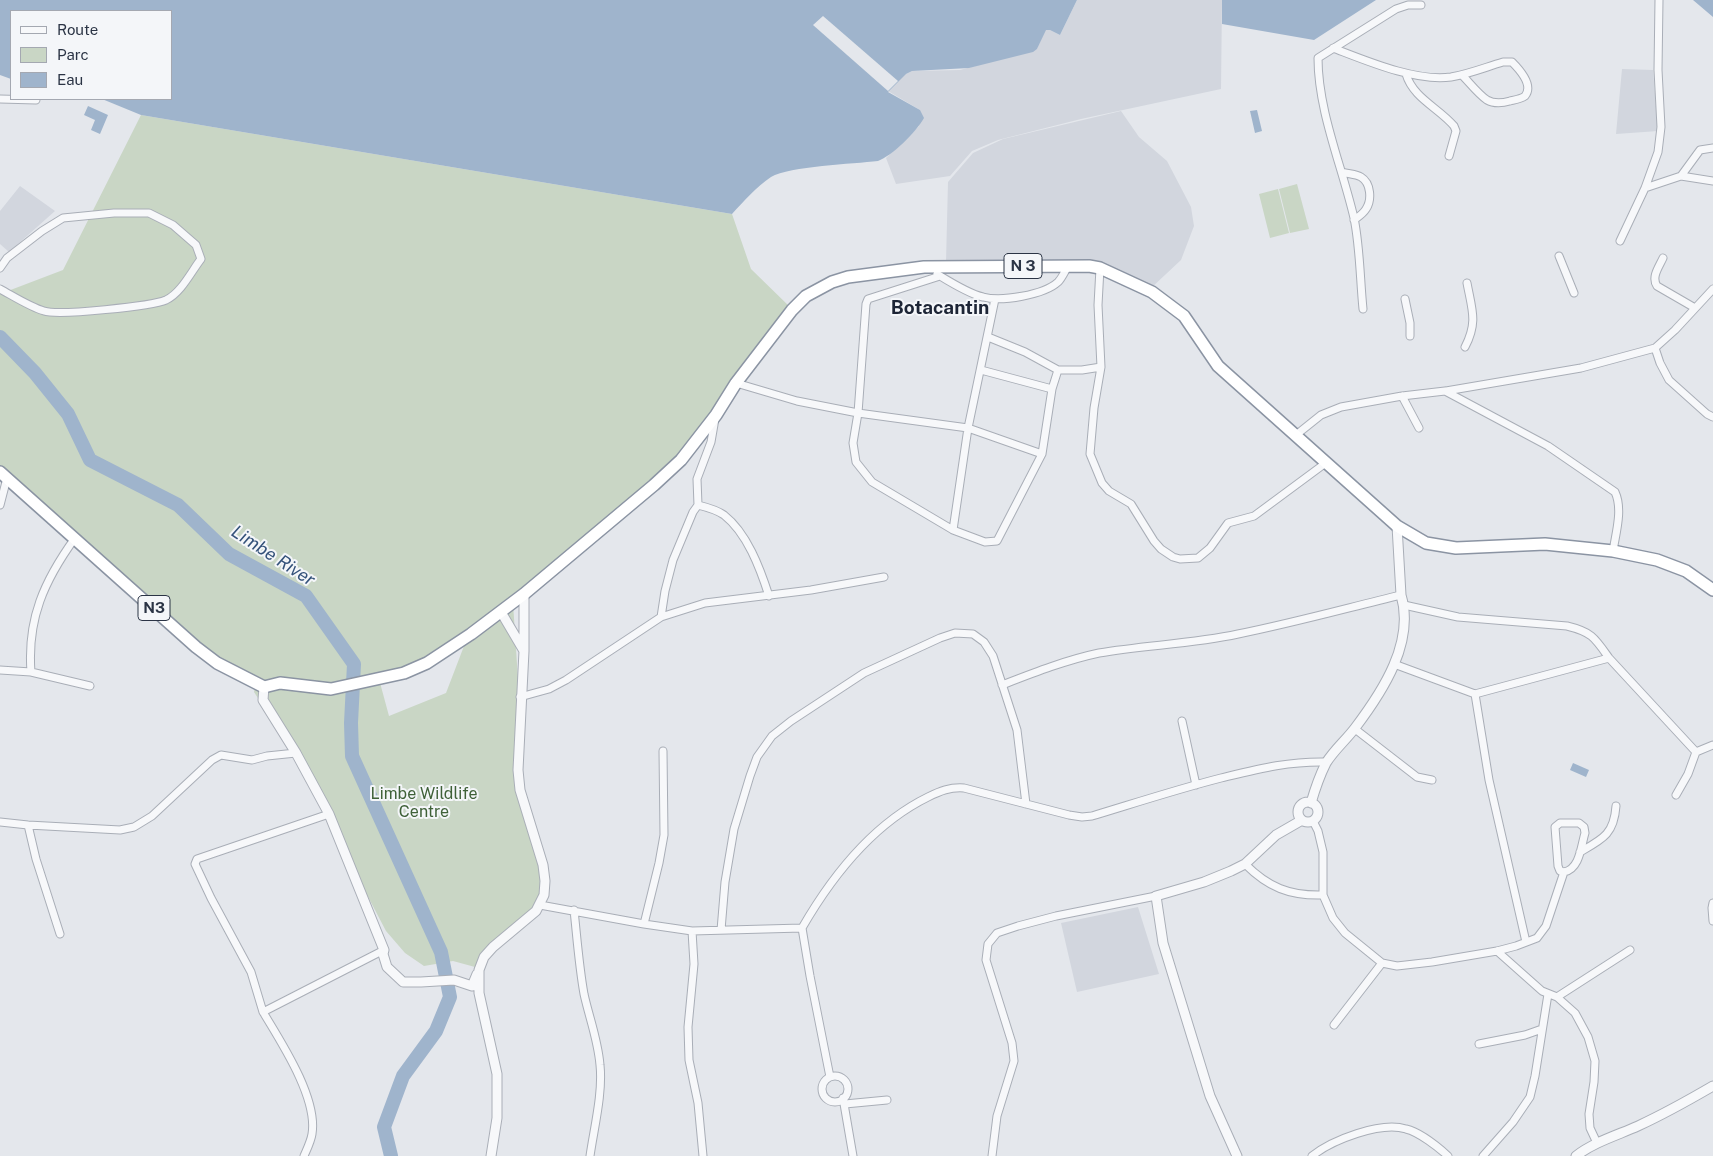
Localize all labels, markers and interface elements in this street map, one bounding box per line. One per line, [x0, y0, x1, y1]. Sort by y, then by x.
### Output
legend [10, 10, 172, 100]
text: Route [57, 21, 98, 38]
text: Parc [57, 46, 89, 63]
text: Eau [57, 71, 83, 88]
road number: N 3 [1004, 254, 1042, 278]
district label: Botacantin [891, 297, 989, 319]
water label: Limbe River [227, 521, 319, 591]
road number: N3 [138, 596, 170, 620]
park label: Limbe Wildlife Centre [370, 784, 478, 822]

